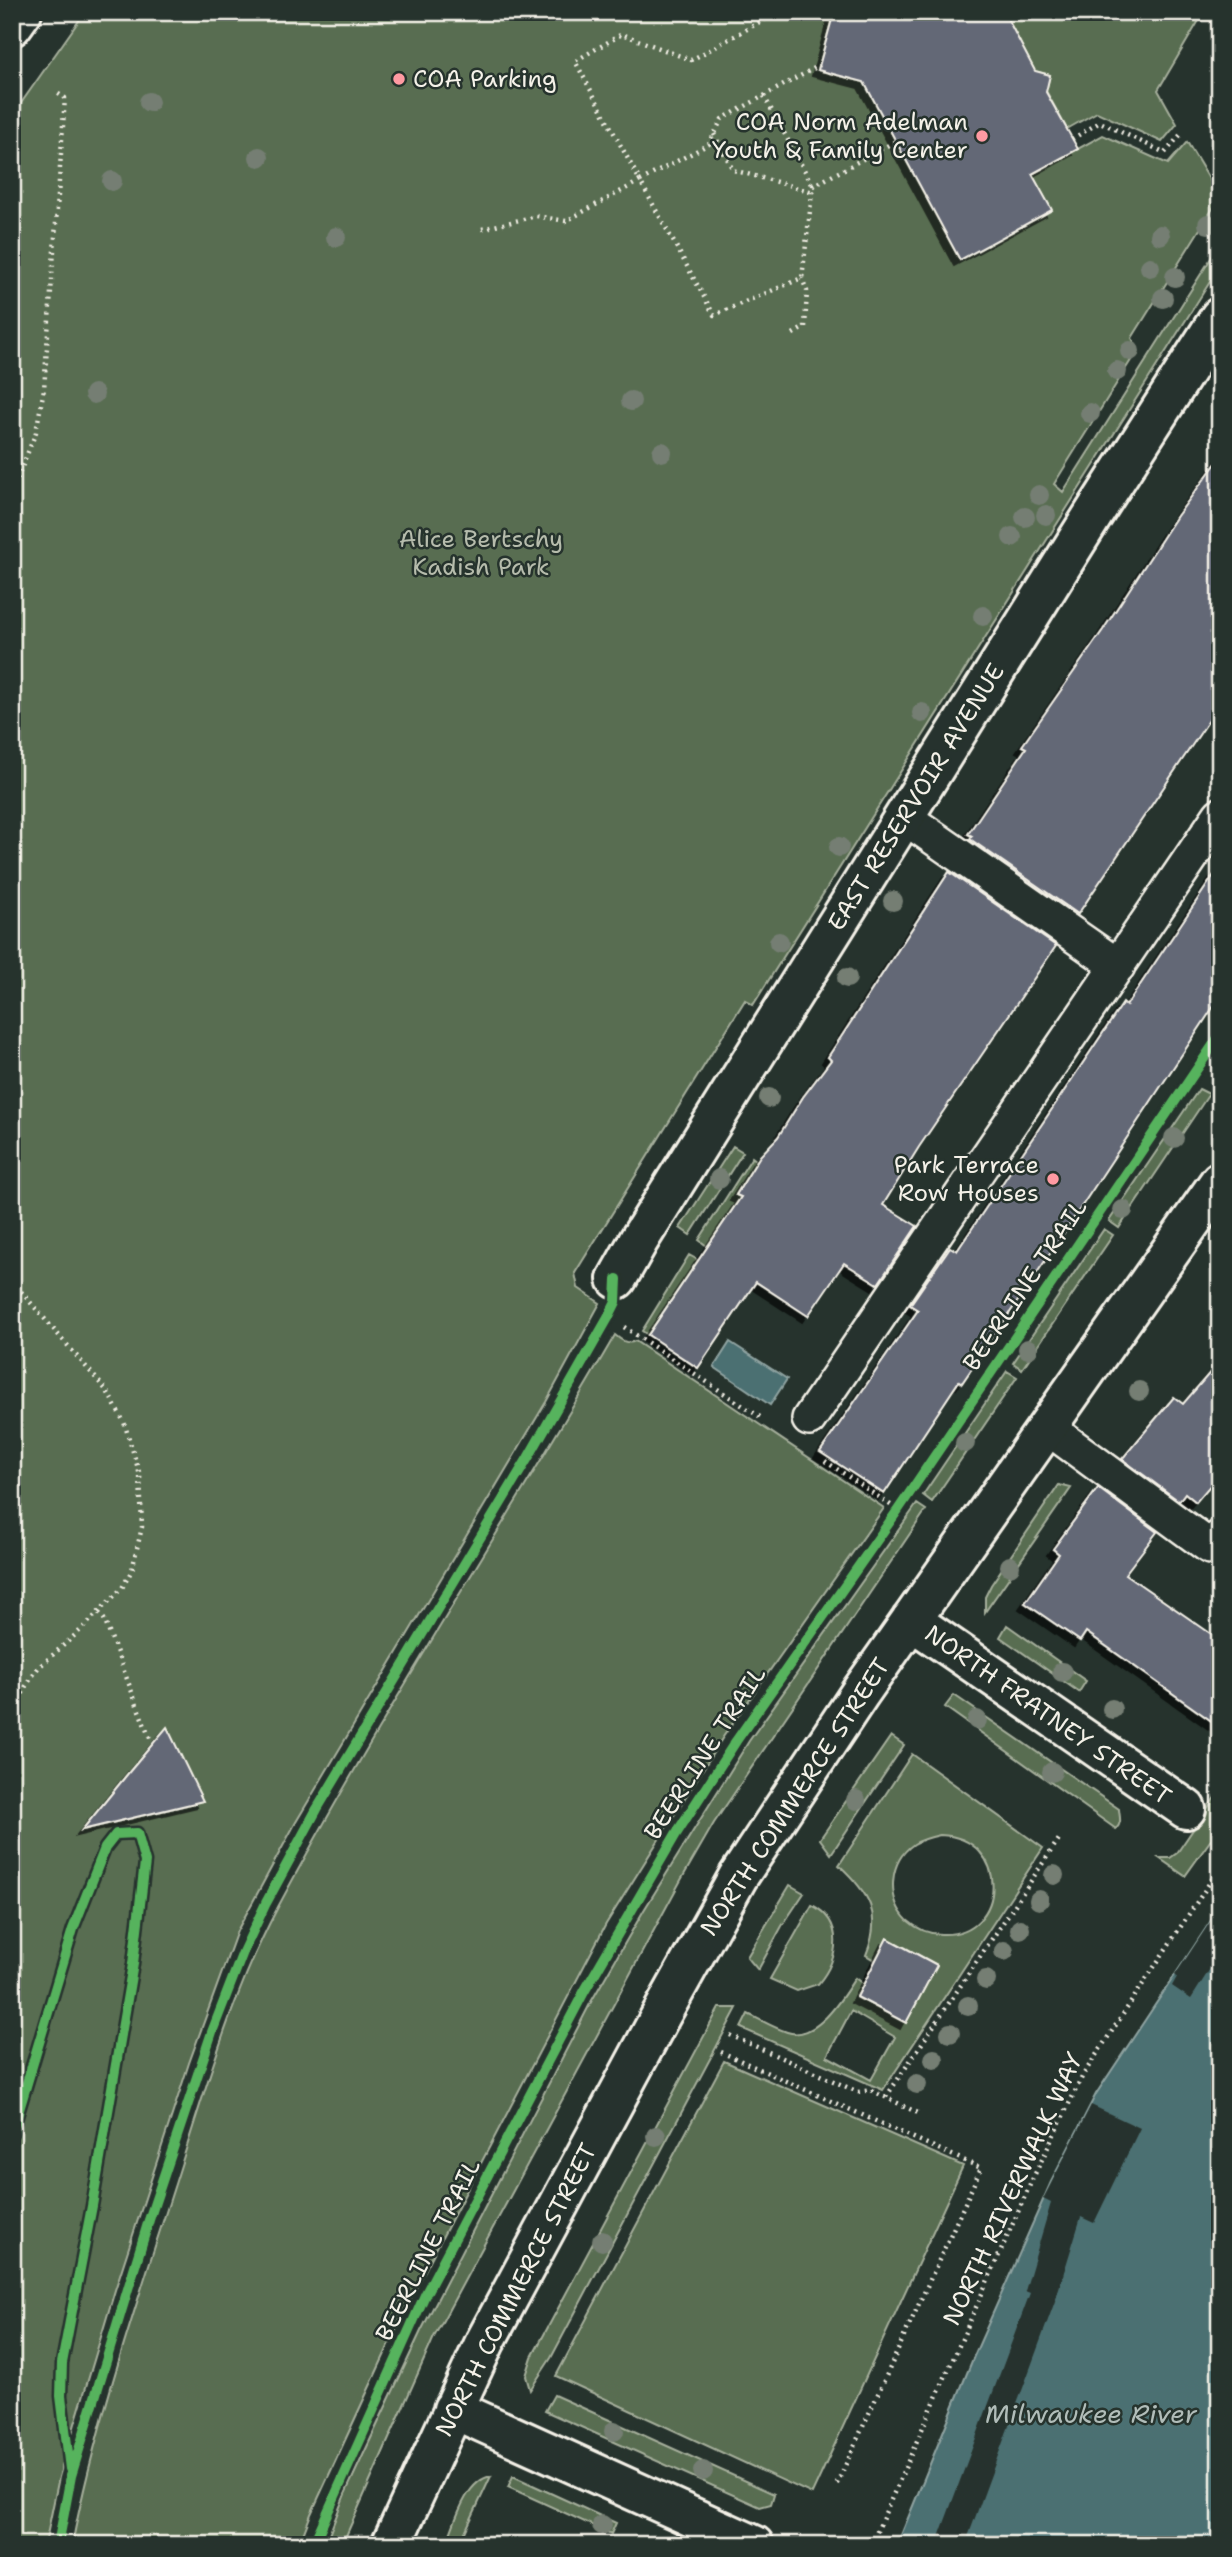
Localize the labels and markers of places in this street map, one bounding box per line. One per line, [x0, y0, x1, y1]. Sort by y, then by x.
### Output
place label: COA Parking [413, 63, 557, 95]
marker: COA Parking [391, 71, 407, 87]
place label: COA Norm Adelman Youth & Family Center [712, 106, 968, 166]
marker: COA Norm Adelman Youth & Family Center [974, 128, 990, 144]
place label: Park Terrace Row Houses [894, 1149, 1039, 1209]
marker: Park Terrace Row Houses [1045, 1171, 1061, 1187]

